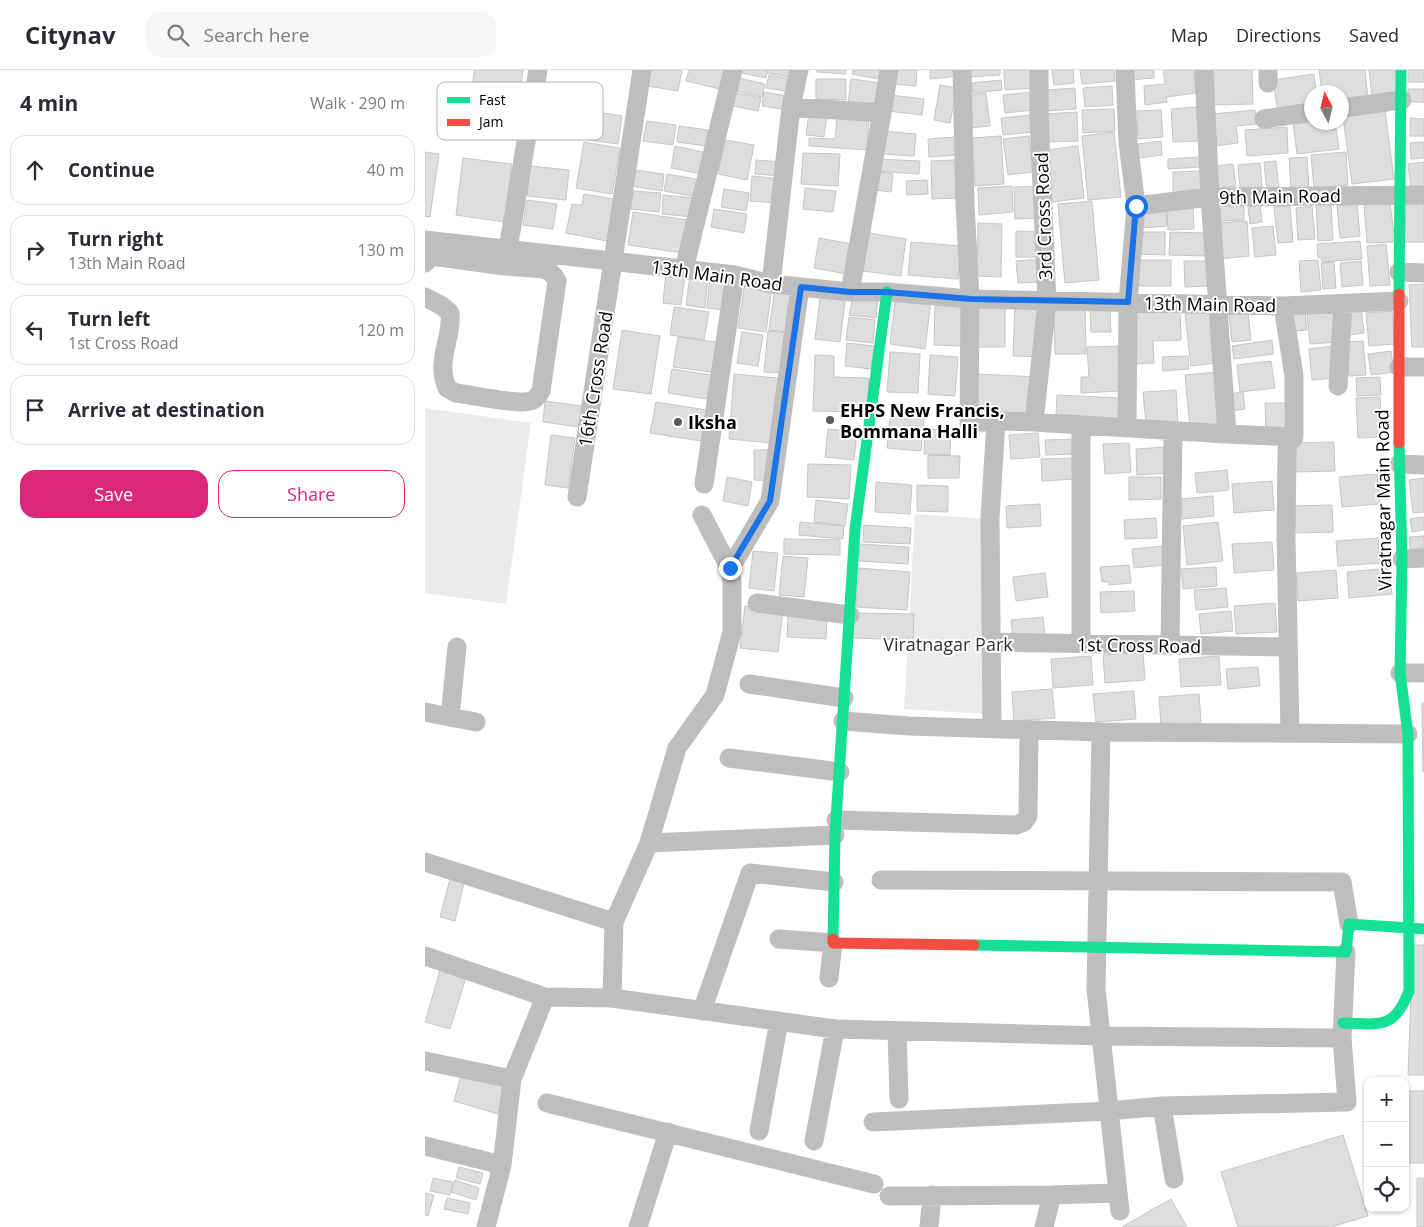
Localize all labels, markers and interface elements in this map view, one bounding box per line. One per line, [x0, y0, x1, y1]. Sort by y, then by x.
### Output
search box [146, 12, 496, 57]
text: Citynav [25, 18, 116, 51]
icon: search [164, 21, 192, 49]
text: Search here [204, 22, 309, 48]
text: Map [1171, 23, 1208, 47]
text: Directions [1236, 23, 1321, 47]
text: Saved [1349, 23, 1399, 47]
legend [437, 82, 603, 140]
north arrow [1304, 85, 1349, 130]
text: 4 min [20, 89, 78, 117]
text: Fast [479, 90, 506, 109]
text: Walk · 290 m [310, 92, 405, 114]
text: Jam [477, 112, 504, 131]
street label: 3rd Cross Road [1029, 152, 1057, 280]
icon: ahead [21, 156, 49, 184]
text: Continue [68, 157, 155, 183]
text: 40 m [367, 159, 404, 181]
street label: 9th Main Road [1219, 183, 1341, 209]
route start [1125, 195, 1148, 218]
text: Turn right [68, 226, 163, 252]
icon: right [21, 236, 49, 264]
text: 130 m [358, 239, 404, 261]
text: 13th Main Road [68, 252, 185, 274]
street label: 13th Main Road [650, 254, 784, 296]
street label: 13th Main Road [1144, 291, 1276, 317]
text: Turn left [68, 306, 150, 332]
street label: 16th Cross Road [572, 309, 618, 449]
icon: left [21, 316, 49, 344]
text: 120 m [358, 319, 404, 341]
text: 1st Cross Road [68, 332, 178, 354]
icon: arrive [21, 396, 49, 424]
text: Arrive at destination [68, 397, 265, 423]
place label: EHPS New Francis, Bommana Halli [840, 398, 1005, 443]
street label: Viratnagar Main Road [1369, 409, 1397, 591]
place label: Iksha [688, 410, 737, 434]
marker: EHPS New Francis, Bommana Halli [824, 414, 836, 426]
marker: Iksha [672, 416, 684, 428]
button: Save [20, 470, 208, 518]
button: Share [218, 470, 405, 518]
route end [719, 557, 742, 580]
park label: Viratnagar Park [883, 632, 1013, 656]
street label: 1st Cross Road [1077, 632, 1201, 658]
map controls [1364, 1077, 1409, 1212]
button: + [1364, 1077, 1409, 1122]
button: − [1364, 1122, 1409, 1167]
button: locate [1364, 1167, 1409, 1212]

